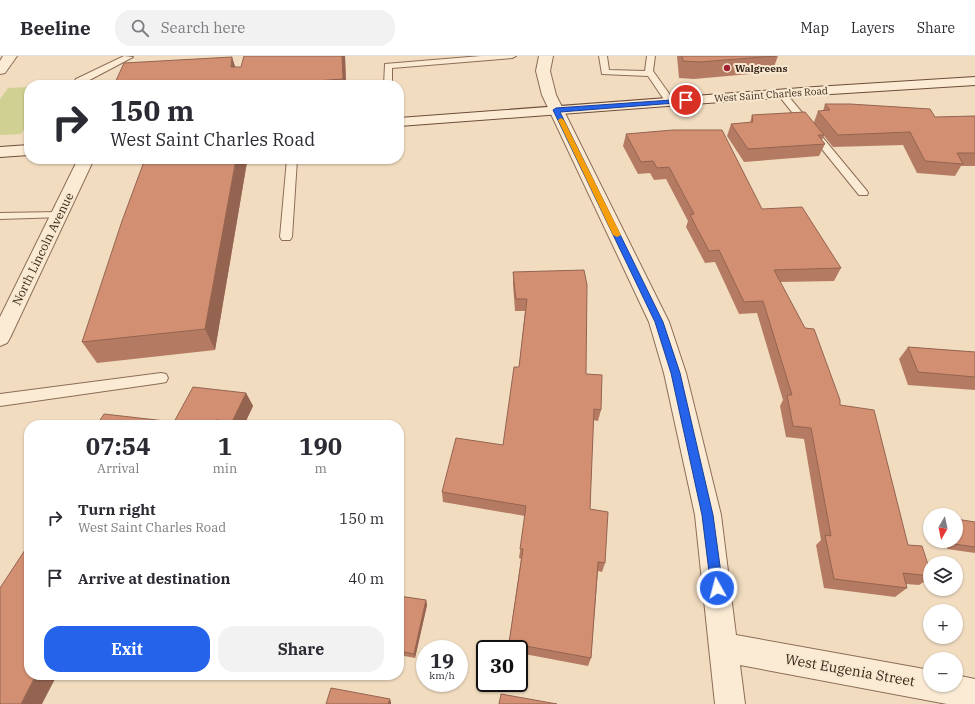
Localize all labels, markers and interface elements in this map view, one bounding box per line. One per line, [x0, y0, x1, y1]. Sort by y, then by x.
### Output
search box [115, 10, 395, 46]
text: Beeline [20, 16, 91, 40]
icon: search [129, 17, 151, 39]
text: Search here [161, 18, 245, 37]
text: Map [801, 19, 829, 37]
text: Layers [851, 19, 895, 37]
text: Share [917, 19, 955, 37]
place label: Walgreens [735, 62, 788, 75]
marker: Walgreens [722, 63, 732, 73]
pin [669, 83, 703, 117]
street label: West Saint Charles Road [714, 84, 828, 105]
icon: arrive [675, 89, 697, 111]
text: 150 m [110, 92, 194, 129]
icon: right [44, 96, 96, 148]
text: West Saint Charles Road [110, 128, 315, 151]
street label: North Lincoln Avenue [9, 190, 76, 308]
text: 07:54 [86, 430, 151, 462]
text: 1 [218, 430, 232, 462]
text: 190 [299, 430, 342, 462]
text: Arrival [97, 460, 139, 477]
text: min [212, 460, 237, 477]
text: m [314, 460, 327, 477]
text: Turn right [78, 500, 156, 519]
icon: right [44, 507, 66, 529]
north arrow [923, 508, 963, 548]
map controls [923, 508, 963, 692]
text: 150 m [339, 509, 384, 528]
text: West Saint Charles Road [78, 519, 226, 536]
button: layers [923, 556, 963, 596]
icon: arrive [44, 567, 66, 589]
position arrow [696, 567, 738, 609]
text: Arrive at destination [78, 569, 230, 588]
text: 40 m [348, 569, 384, 588]
button: + [923, 604, 963, 644]
button: Exit [44, 626, 210, 672]
button: Share [218, 626, 384, 672]
speed limit sign: 30 [476, 640, 528, 692]
text: 19 [430, 647, 454, 674]
street label: West Eugenia Street [784, 650, 916, 690]
button: − [923, 652, 963, 692]
text: km/h [429, 669, 455, 682]

